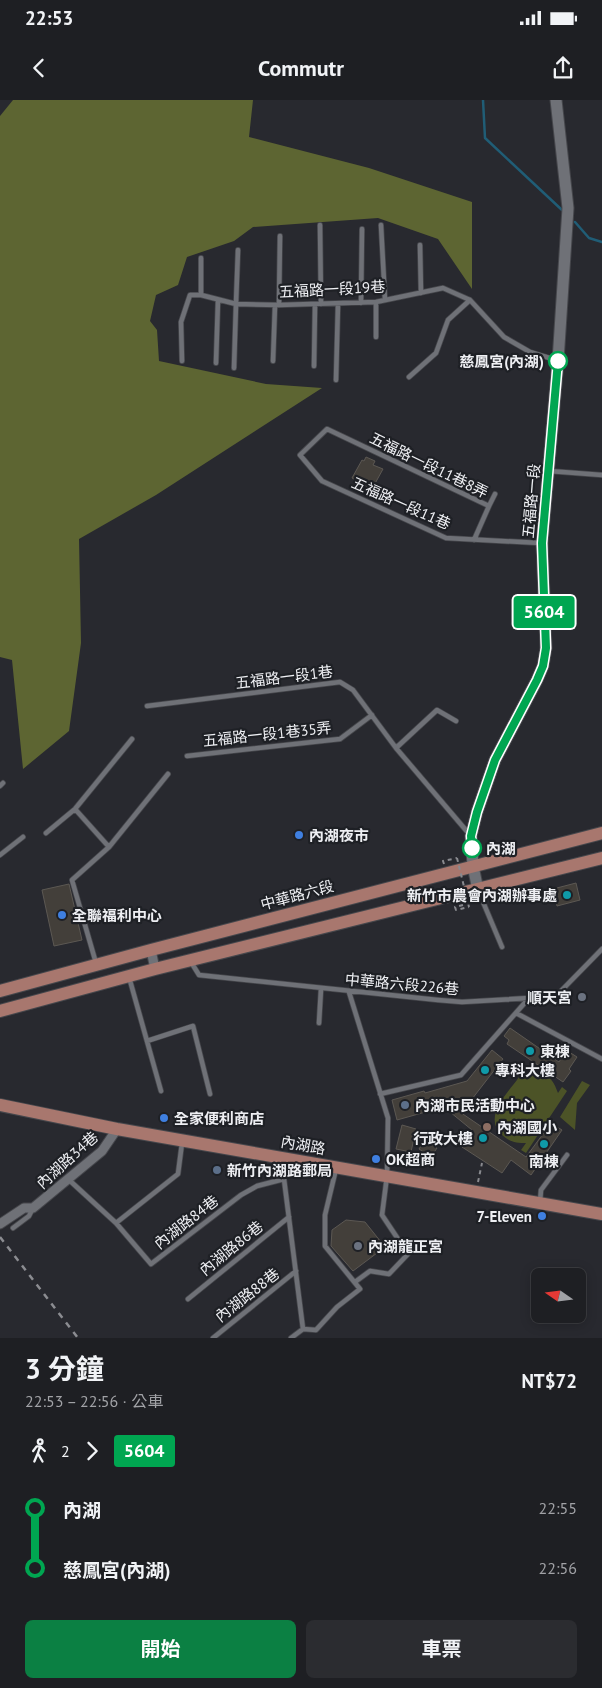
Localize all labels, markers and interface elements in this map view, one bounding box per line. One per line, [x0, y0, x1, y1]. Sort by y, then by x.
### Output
text: 22:53 [25, 6, 73, 30]
icon: back [25, 54, 53, 82]
text: Commutr [258, 54, 344, 82]
icon: share [549, 54, 577, 82]
street label: 五福路一段19巷 [278, 277, 386, 301]
marker: 慈鳳宮(內湖) [548, 351, 568, 371]
place label: 慈鳳宮(內湖) [459, 352, 544, 371]
street label: 五福路一段11巷8弄 [367, 428, 491, 502]
street label: 五福路一段 [518, 463, 544, 539]
street label: 五福路一段11巷 [349, 473, 453, 533]
line badge: 5604 [509, 596, 579, 628]
text: 5604 [524, 600, 564, 623]
street label: 五福路一段1巷 [234, 662, 334, 692]
street label: 五福路一段1巷35弄 [202, 718, 332, 750]
place label: 內湖夜市 [309, 826, 369, 845]
marker: 內湖夜市 [293, 829, 305, 841]
marker: 內湖 [462, 838, 482, 858]
place label: 內湖 [486, 839, 516, 858]
street label: 中華路六段 [258, 876, 336, 914]
place label: 新竹市農會內湖辦事處 [407, 886, 557, 905]
marker: 新竹市農會內湖辦事處 [561, 889, 573, 901]
place label: 全聯福利中心 [72, 906, 162, 925]
marker: 全聯福利中心 [56, 909, 68, 921]
street label: 中華路六段226巷 [344, 970, 460, 998]
place label: 順天宮 [527, 988, 572, 1007]
marker: 順天宮 [576, 991, 588, 1003]
place label: 東棟 [540, 1042, 570, 1061]
marker: 東棟 [524, 1045, 536, 1057]
place label: 專科大樓 [495, 1061, 555, 1080]
marker: 專科大樓 [479, 1064, 491, 1076]
place label: 內湖市民活動中心 [415, 1096, 535, 1115]
marker: 內湖市民活動中心 [399, 1099, 411, 1111]
place label: 全家便利商店 [174, 1109, 264, 1128]
marker: 全家便利商店 [158, 1112, 170, 1124]
place label: 內湖國小 [497, 1118, 558, 1137]
marker: 內湖國小 [481, 1121, 493, 1133]
street label: 內湖路34巷 [32, 1127, 102, 1193]
place label: 行政大樓 [413, 1129, 473, 1148]
street label: 內湖路 [279, 1132, 327, 1158]
marker: 行政大樓 [477, 1132, 489, 1144]
marker: 南棟 [538, 1138, 550, 1150]
place label: OK超商 [386, 1150, 435, 1169]
place label: 南棟 [529, 1152, 559, 1171]
marker: OK超商 [370, 1153, 382, 1165]
place label: 新竹內湖路郵局 [227, 1161, 332, 1180]
marker: 新竹內湖路郵局 [211, 1164, 223, 1176]
street label: 內湖路84巷 [150, 1191, 222, 1253]
place label: 7-Eleven [477, 1207, 532, 1226]
marker: 7-Eleven [536, 1210, 548, 1222]
street label: 內湖路86巷 [195, 1217, 267, 1279]
place label: 內湖龍正宮 [368, 1237, 443, 1256]
marker: 內湖龍正宮 [352, 1240, 364, 1252]
street label: 內湖路88巷 [211, 1264, 283, 1326]
north arrow [531, 1268, 586, 1322]
map controls [531, 1268, 586, 1323]
text: 3 分鐘 [25, 1350, 104, 1387]
text: NT$72 [521, 1369, 577, 1393]
text: 22:53 – 22:56 · 公車 [25, 1391, 163, 1411]
icon: walk [25, 1437, 53, 1465]
icon: forward [78, 1437, 106, 1465]
text: 5604 [124, 1439, 165, 1462]
text: 2 [61, 1441, 70, 1461]
text: 內湖 [63, 1498, 101, 1522]
text: 22:55 [539, 1498, 577, 1518]
text: 慈鳳宮(內湖) [63, 1558, 170, 1582]
text: 22:56 [539, 1558, 577, 1578]
button: 開始 [25, 1620, 296, 1678]
button: 車票 [306, 1620, 577, 1678]

